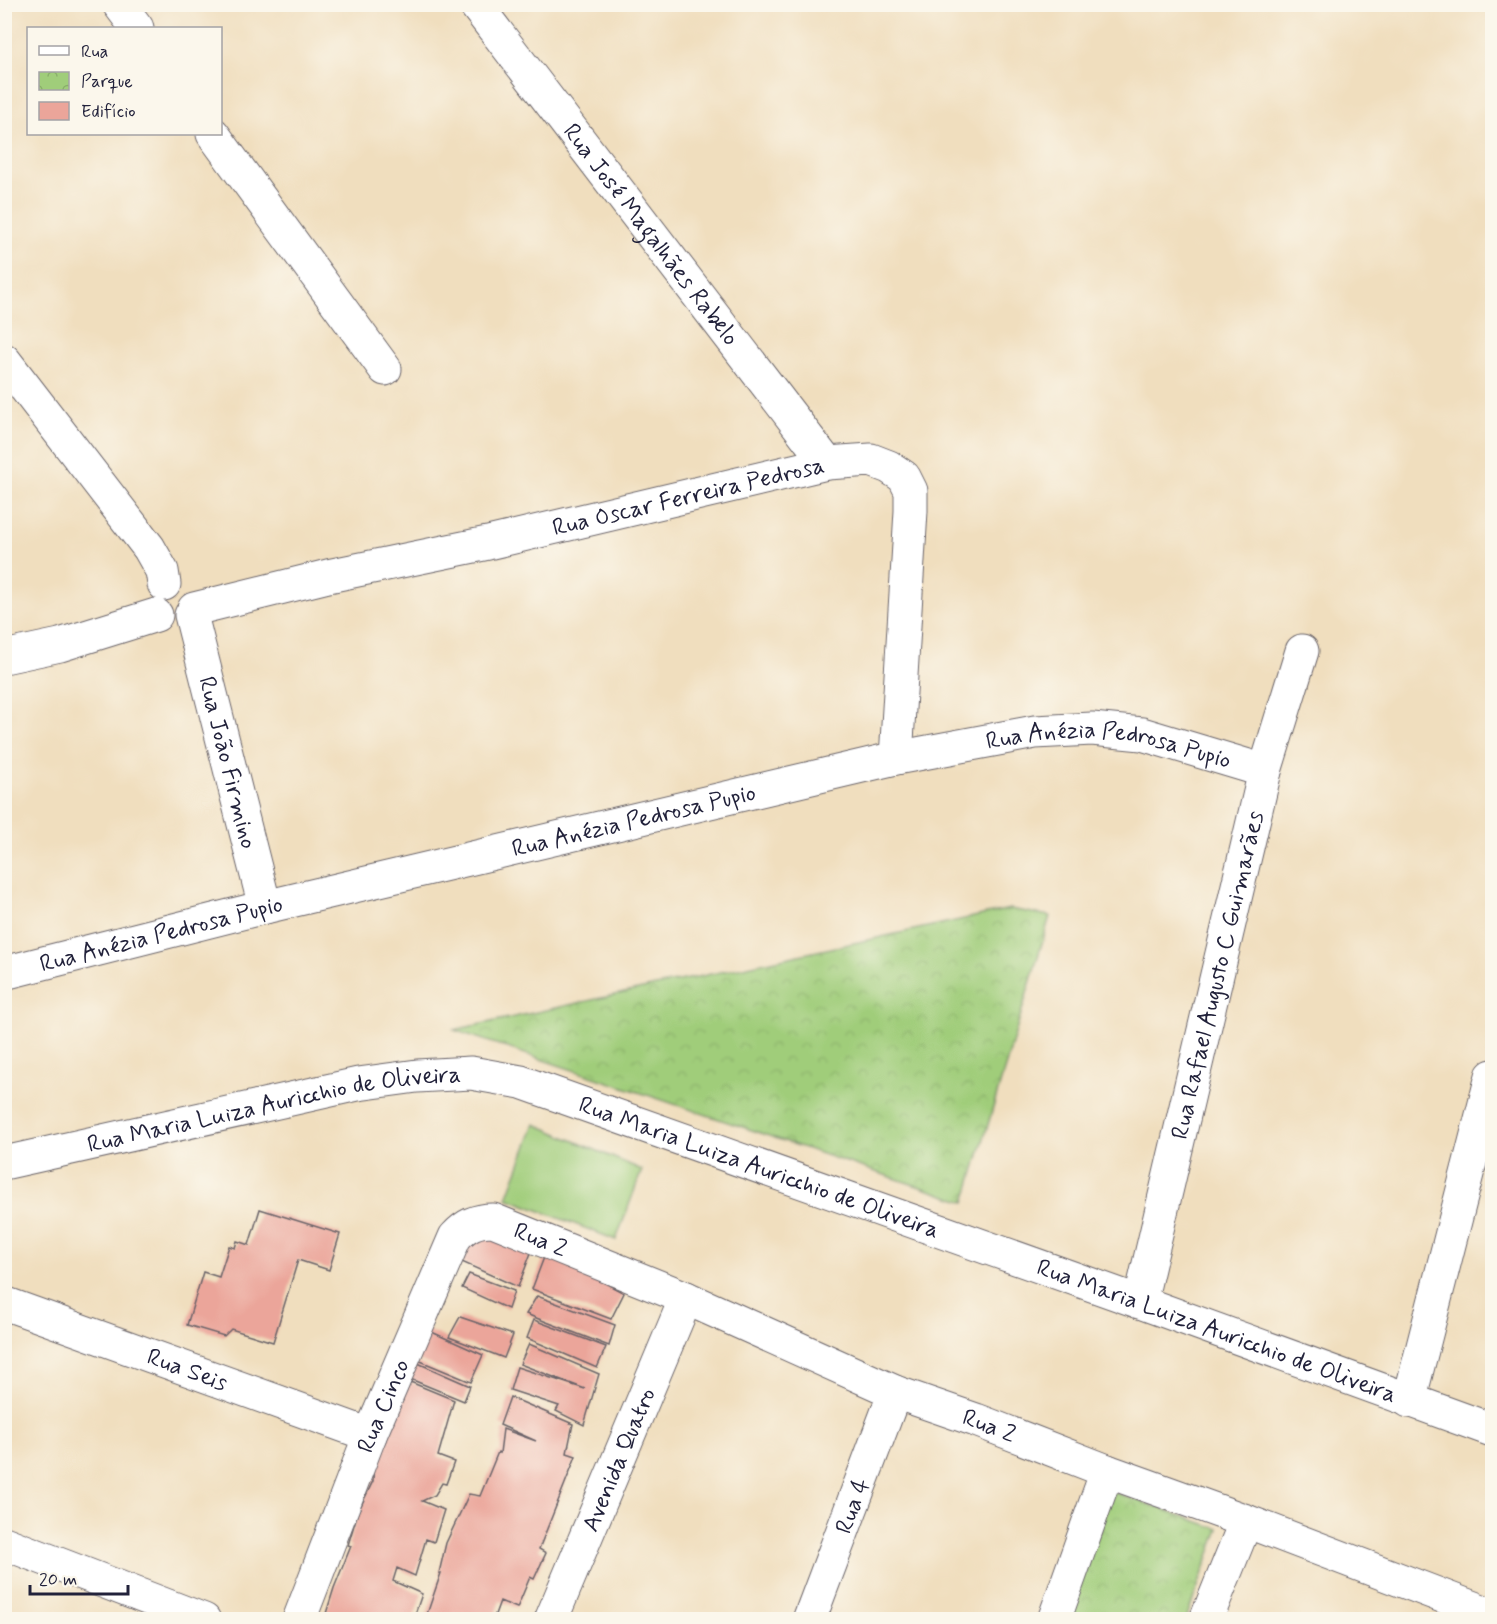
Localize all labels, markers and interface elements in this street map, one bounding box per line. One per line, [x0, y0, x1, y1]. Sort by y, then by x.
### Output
legend [27, 27, 222, 135]
text: Rua [81, 40, 108, 64]
text: Parque [81, 70, 133, 94]
text: Edifício [81, 100, 136, 124]
street label: Rua José Magalhães Rabelo [555, 118, 745, 352]
street label: Rua Oscar Ferreira Pedrosa [549, 450, 828, 544]
street label: Rua João Firmino [190, 673, 264, 852]
street label: Rua Anézia Pedrosa Pupio [983, 715, 1235, 777]
street label: Rua Anézia Pedrosa Pupio [509, 778, 759, 865]
street label: Rua Rafael Augusto C Guimarães [1165, 808, 1272, 1142]
street label: Rua Anézia Pedrosa Pupio [37, 889, 286, 980]
street label: Rua Maria Luiza Auricchio de Oliveira [85, 1060, 462, 1161]
street label: Rua Maria Luiza Auricchio de Oliveira [574, 1090, 943, 1246]
street label: Rua 2 [509, 1216, 571, 1265]
street label: Rua Maria Luiza Auricchio de Oliveira [1032, 1253, 1401, 1411]
street label: Rua Seis [142, 1342, 232, 1399]
street label: Rua Cinco [351, 1355, 418, 1458]
street label: Avenida Quatro [576, 1384, 664, 1537]
street label: Rua 2 [958, 1402, 1020, 1451]
street label: Rua 4 [829, 1474, 878, 1539]
scale bar [30, 1558, 128, 1596]
text: 20 m [39, 1568, 77, 1592]

